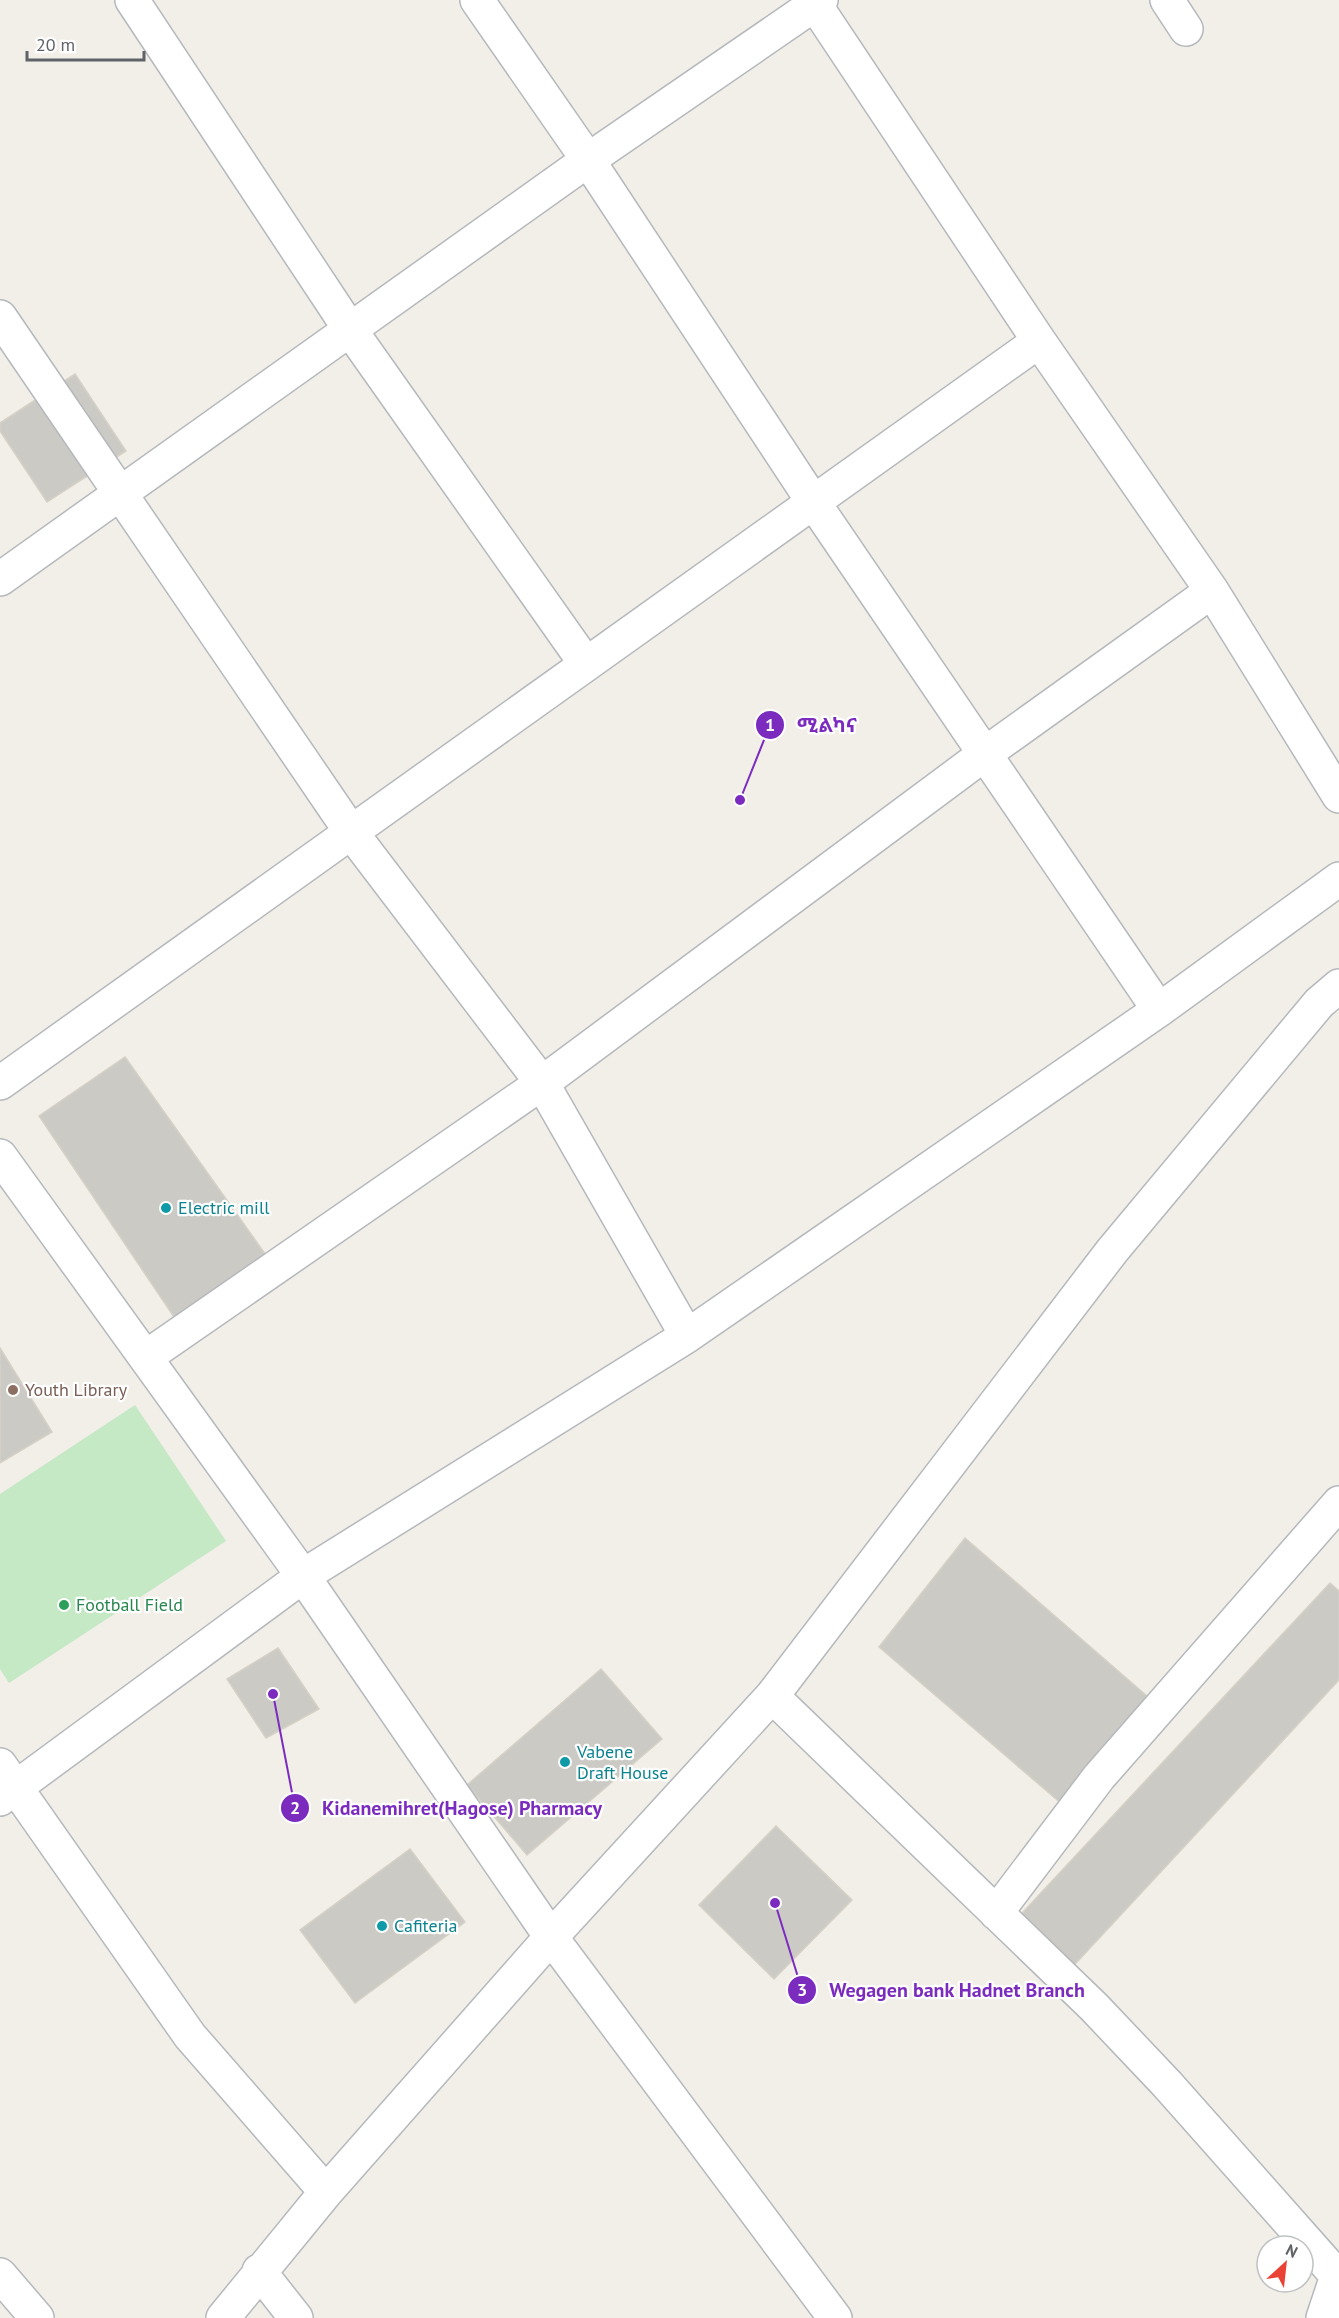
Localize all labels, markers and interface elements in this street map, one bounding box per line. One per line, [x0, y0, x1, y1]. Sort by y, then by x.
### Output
scale bar [27, 24, 144, 62]
text: 20 m [36, 33, 75, 56]
callout: ሚልካና [755, 706, 869, 744]
text: ሚልካና [797, 712, 857, 738]
text: 1 [765, 713, 775, 736]
place label: Electric mill [178, 1196, 270, 1219]
marker: Electric mill [159, 1201, 173, 1215]
place label: Youth Library [25, 1378, 128, 1401]
marker: Youth Library [6, 1383, 20, 1397]
place label: Football Field [76, 1593, 183, 1616]
marker: Football Field [57, 1598, 71, 1612]
place label: Vabene Draft House [576, 1740, 668, 1784]
marker: Vabene Draft House [558, 1755, 572, 1769]
callout: Kidanemihret(Hagose) Pharmacy [280, 1789, 614, 1827]
text: Kidanemihret(Hagose) Pharmacy [322, 1795, 603, 1821]
text: 2 [290, 1796, 300, 1819]
place label: Cafiteria [394, 1914, 458, 1937]
marker: Cafiteria [375, 1919, 389, 1933]
callout: Wegagen bank Hadnet Branch [787, 1971, 1098, 2009]
text: Wegagen bank Hadnet Branch [829, 1977, 1085, 2003]
text: 3 [797, 1978, 807, 2001]
north arrow [1255, 2234, 1315, 2294]
text: N [1283, 2239, 1301, 2262]

